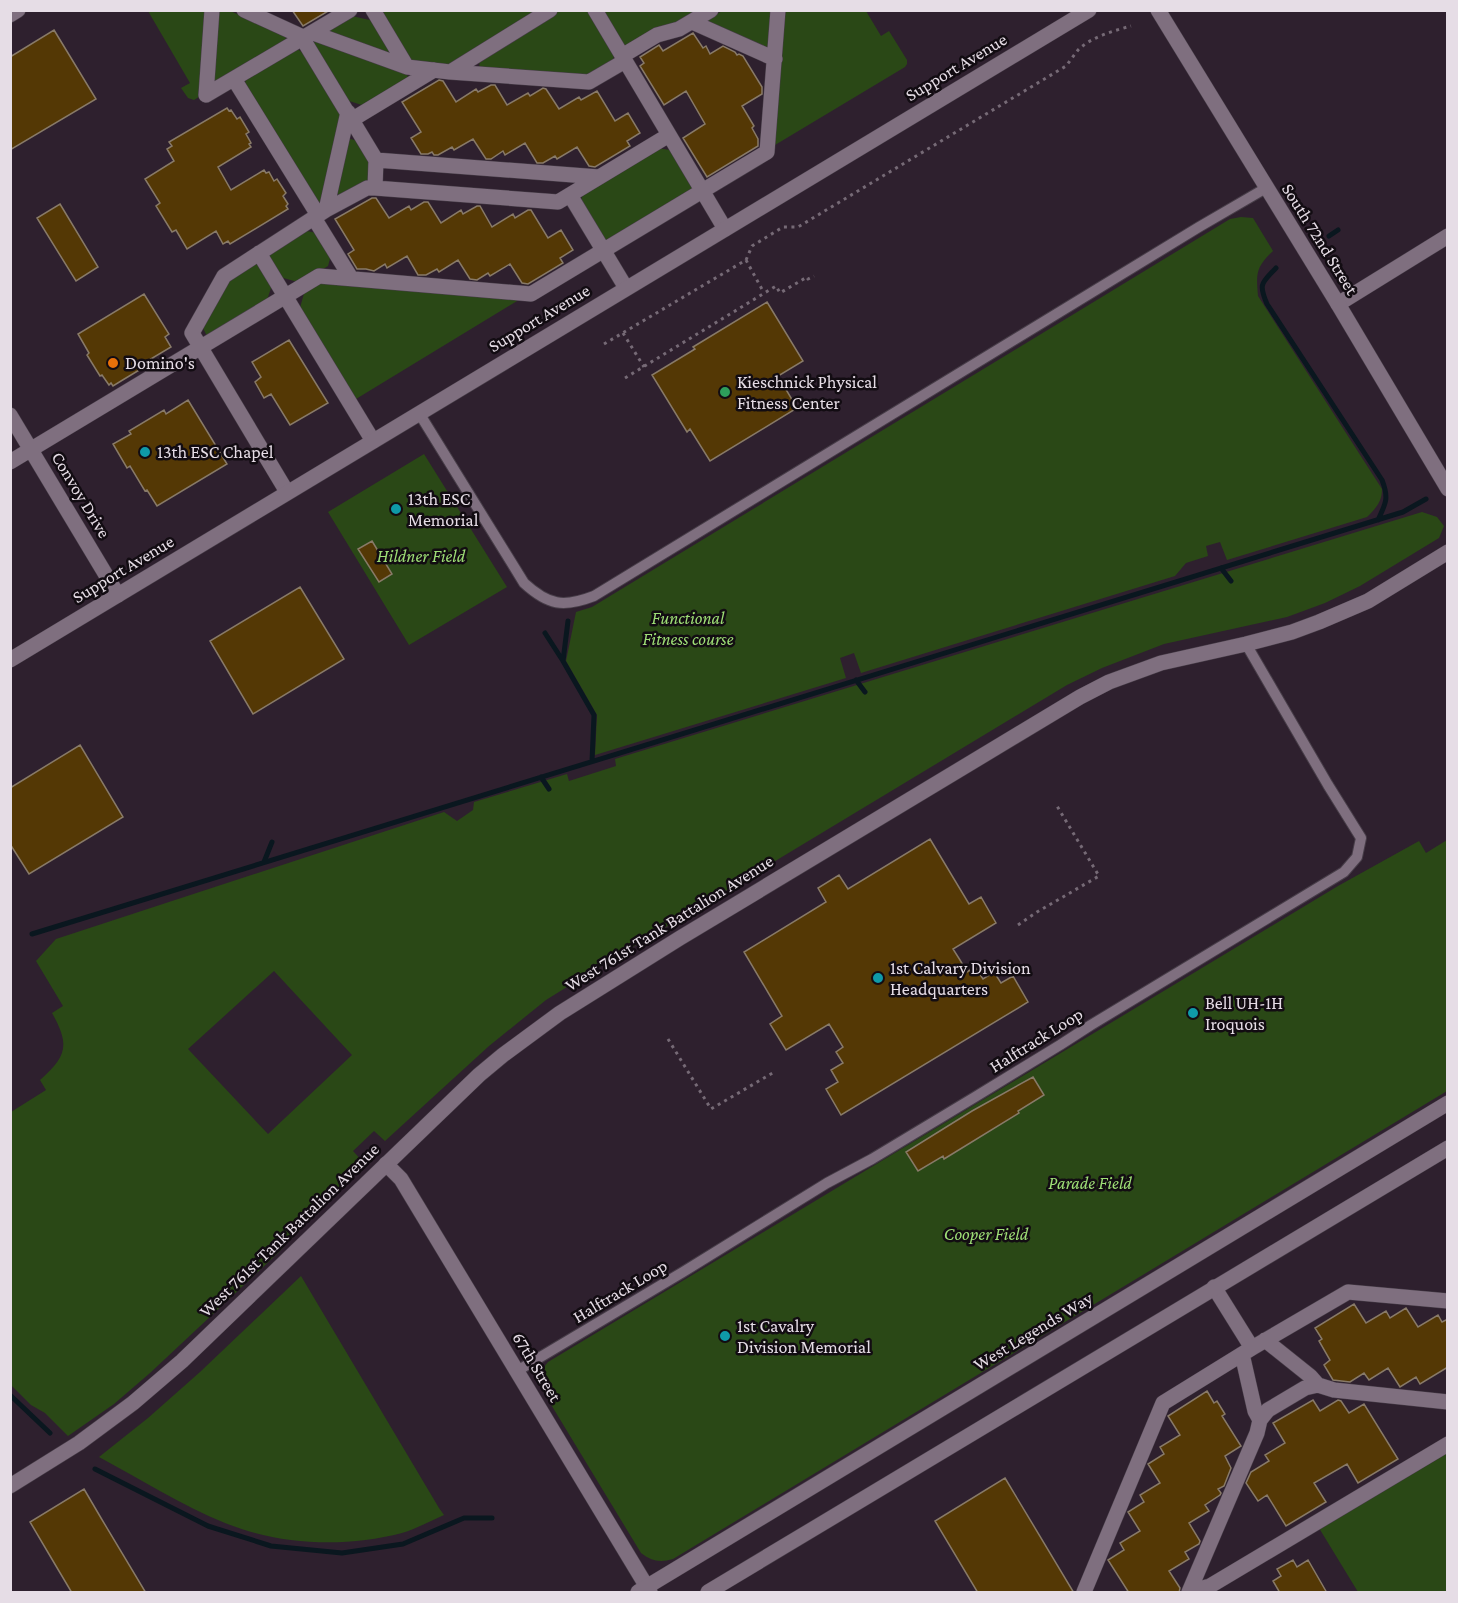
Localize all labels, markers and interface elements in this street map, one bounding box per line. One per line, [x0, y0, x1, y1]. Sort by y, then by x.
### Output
street label: Support Avenue [902, 29, 1010, 105]
street label: South 72nd Street [1278, 180, 1363, 299]
street label: Support Avenue [485, 280, 593, 356]
place label: Domino's [125, 353, 195, 373]
marker: Domino's [106, 356, 120, 370]
place label: Kieschnick Physical Fitness Center [737, 372, 877, 413]
marker: Kieschnick Physical Fitness Center [718, 385, 732, 399]
place label: 13th ESC Chapel [157, 442, 274, 462]
marker: 13th ESC Chapel [138, 445, 152, 459]
street label: Convoy Drive [47, 448, 115, 542]
place label: 13th ESC Memorial [408, 489, 479, 530]
marker: 13th ESC Memorial [389, 502, 403, 516]
street label: Support Avenue [69, 531, 177, 607]
park label: Hildner Field [377, 546, 466, 566]
park label: Functional Fitness course [643, 608, 734, 649]
street label: West 761st Tank Battalion Avenue [561, 850, 777, 996]
place label: 1st Calvary Division Headquarters [890, 958, 1031, 999]
marker: 1st Calvary Division Headquarters [871, 971, 885, 985]
place label: Bell UH-1H Iroquois [1205, 993, 1283, 1034]
street label: Halftrack Loop [986, 1003, 1086, 1077]
marker: Bell UH-1H Iroquois [1186, 1006, 1200, 1020]
street label: West 761st Tank Battalion Avenue [195, 1139, 383, 1321]
park label: Parade Field [1048, 1173, 1132, 1193]
park label: Cooper Field [944, 1224, 1029, 1244]
street label: Halftrack Loop [569, 1255, 671, 1327]
street label: West Legends Way [970, 1287, 1097, 1374]
place label: 1st Cavalry Division Memorial [737, 1316, 871, 1357]
street label: 67th Street [508, 1328, 566, 1406]
marker: 1st Cavalry Division Memorial [718, 1329, 732, 1343]

